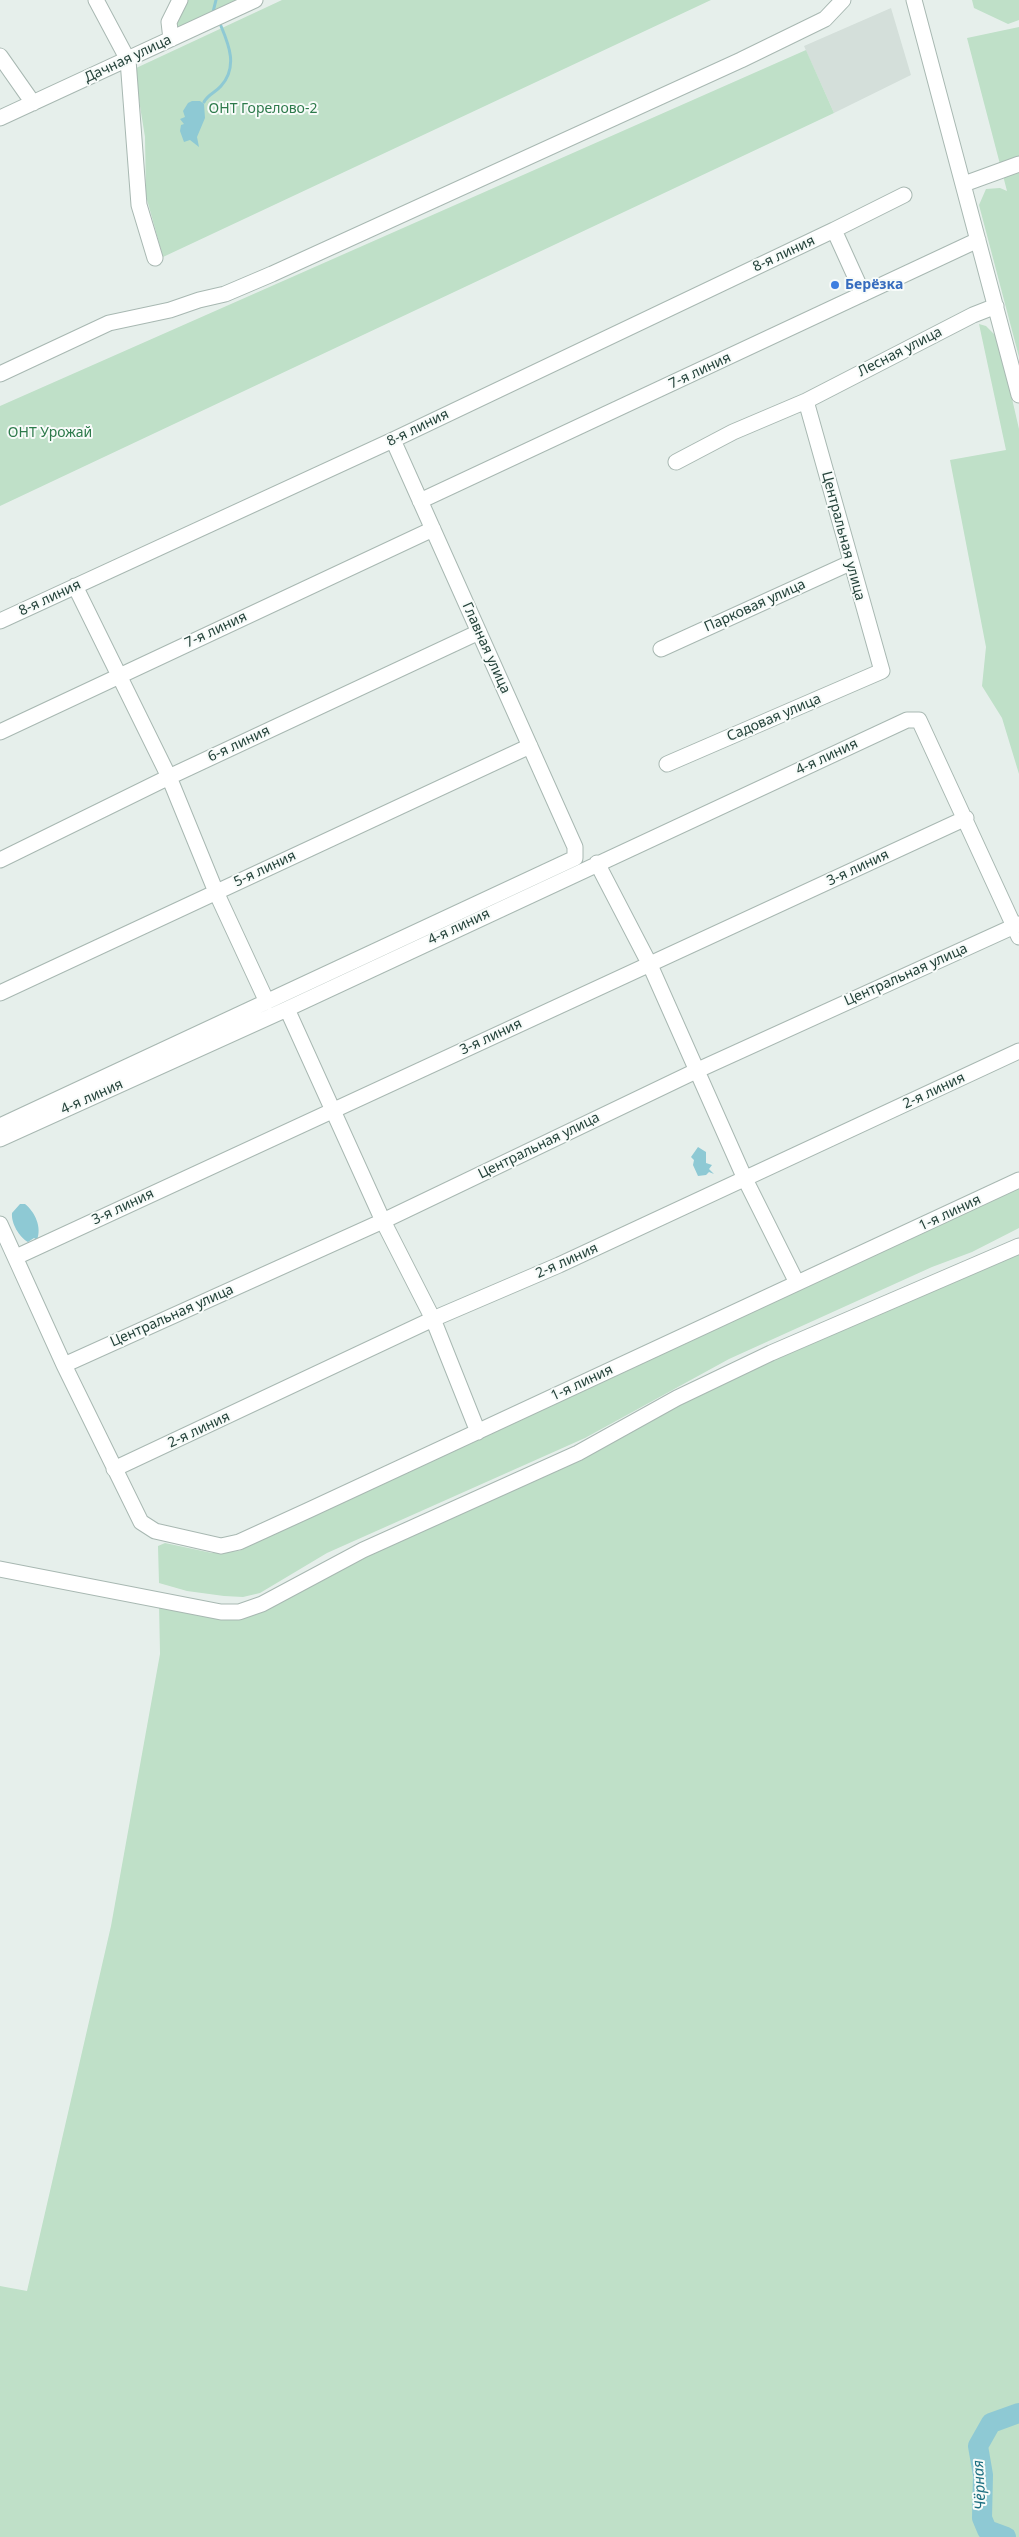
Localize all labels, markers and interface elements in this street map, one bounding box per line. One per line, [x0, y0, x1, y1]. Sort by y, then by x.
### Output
street label: Дачная улица [82, 32, 174, 86]
park label: ОНТ Горелово-2 [209, 101, 317, 117]
street label: 8-я линия [750, 232, 818, 276]
place label: Берёзка [845, 277, 903, 293]
marker: Берёзка [829, 279, 841, 291]
street label: Лесная улица [855, 324, 945, 380]
street label: 7-я линия [666, 349, 734, 393]
street label: 8-я линия [384, 406, 452, 450]
park label: ОНТ Урожай [8, 425, 92, 441]
street label: Центральная улица [818, 470, 868, 602]
street label: 8-я линия [16, 576, 84, 620]
street label: Парковая улица [702, 576, 808, 636]
street label: Главная улица [458, 600, 514, 696]
street label: 7-я линия [182, 608, 250, 652]
street label: Садовая улица [724, 691, 824, 745]
street label: 6-я линия [205, 722, 273, 766]
street label: 4-я линия [793, 735, 861, 779]
street label: 3-я линия [824, 846, 892, 890]
street label: 5-я линия [231, 847, 299, 891]
street label: 4-я линия [425, 905, 493, 949]
street label: Центральная улица [842, 940, 970, 1010]
street label: 3-я линия [457, 1015, 525, 1059]
street label: 2-я линия [900, 1069, 968, 1113]
street label: 4-я линия [58, 1076, 126, 1118]
street label: Центральная улица [475, 1109, 603, 1183]
street label: 3-я линия [89, 1185, 157, 1229]
street label: 1-я линия [916, 1191, 984, 1235]
street label: 2-я линия [533, 1240, 601, 1282]
street label: Центральная улица [108, 1281, 236, 1351]
street label: 1-я линия [548, 1361, 616, 1405]
street label: 2-я линия [165, 1408, 233, 1452]
water label: Чёрная [970, 2460, 990, 2510]

